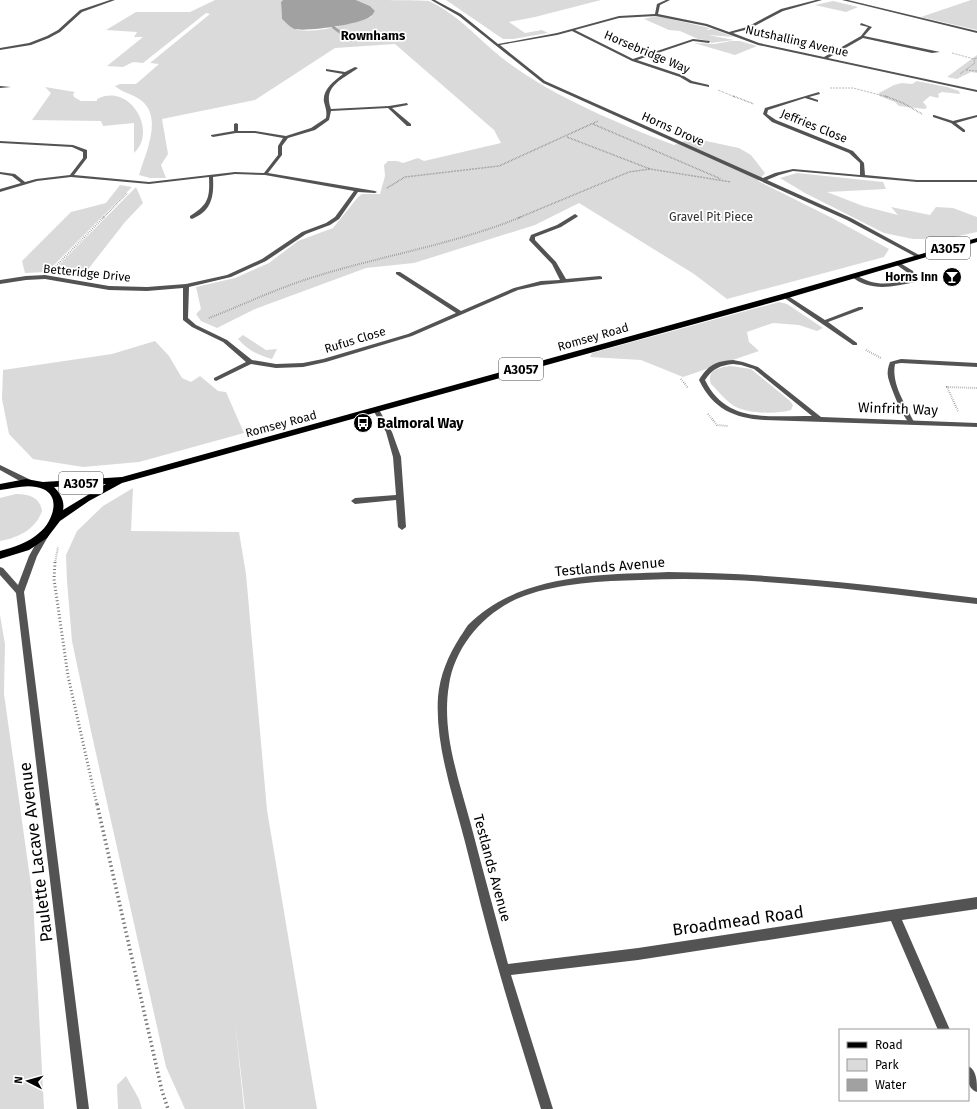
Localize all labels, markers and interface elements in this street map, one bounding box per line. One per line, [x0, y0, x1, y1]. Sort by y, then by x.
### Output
street label: Nutshalling Avenue [744, 22, 850, 60]
district label: Rownhams [341, 28, 406, 43]
street label: Horsebridge Way [602, 28, 692, 76]
street label: Jeffries Close [779, 106, 849, 146]
street label: Horns Drove [640, 109, 706, 149]
park label: Gravel Pit Piece [669, 210, 753, 224]
road number: A3057 [926, 237, 970, 259]
street label: Betteridge Drive [43, 261, 131, 285]
bar icon: Horns Inn [941, 266, 963, 288]
place label: Horns Inn [885, 270, 938, 284]
street label: Romsey Road [556, 320, 630, 354]
street label: Rufus Close [323, 324, 387, 356]
road number: A3057 [499, 358, 543, 380]
street label: Winfrith Way [858, 399, 938, 419]
street label: Romsey Road [244, 408, 318, 440]
bus stop icon: Balmoral Way [352, 412, 374, 434]
place label: Balmoral Way [377, 415, 464, 432]
road number: A3057 [59, 472, 103, 494]
street label: Testlands Avenue [554, 554, 666, 580]
street label: Paulette Lacave Avenue [15, 761, 57, 943]
street label: Testlands Avenue [469, 812, 515, 924]
street label: Broadmead Road [671, 901, 805, 941]
legend [839, 1029, 969, 1101]
text: Road [875, 1038, 903, 1052]
text: Park [875, 1058, 899, 1072]
north arrow [8, 1061, 48, 1101]
text: N [12, 1076, 25, 1084]
text: Water [875, 1078, 907, 1092]

